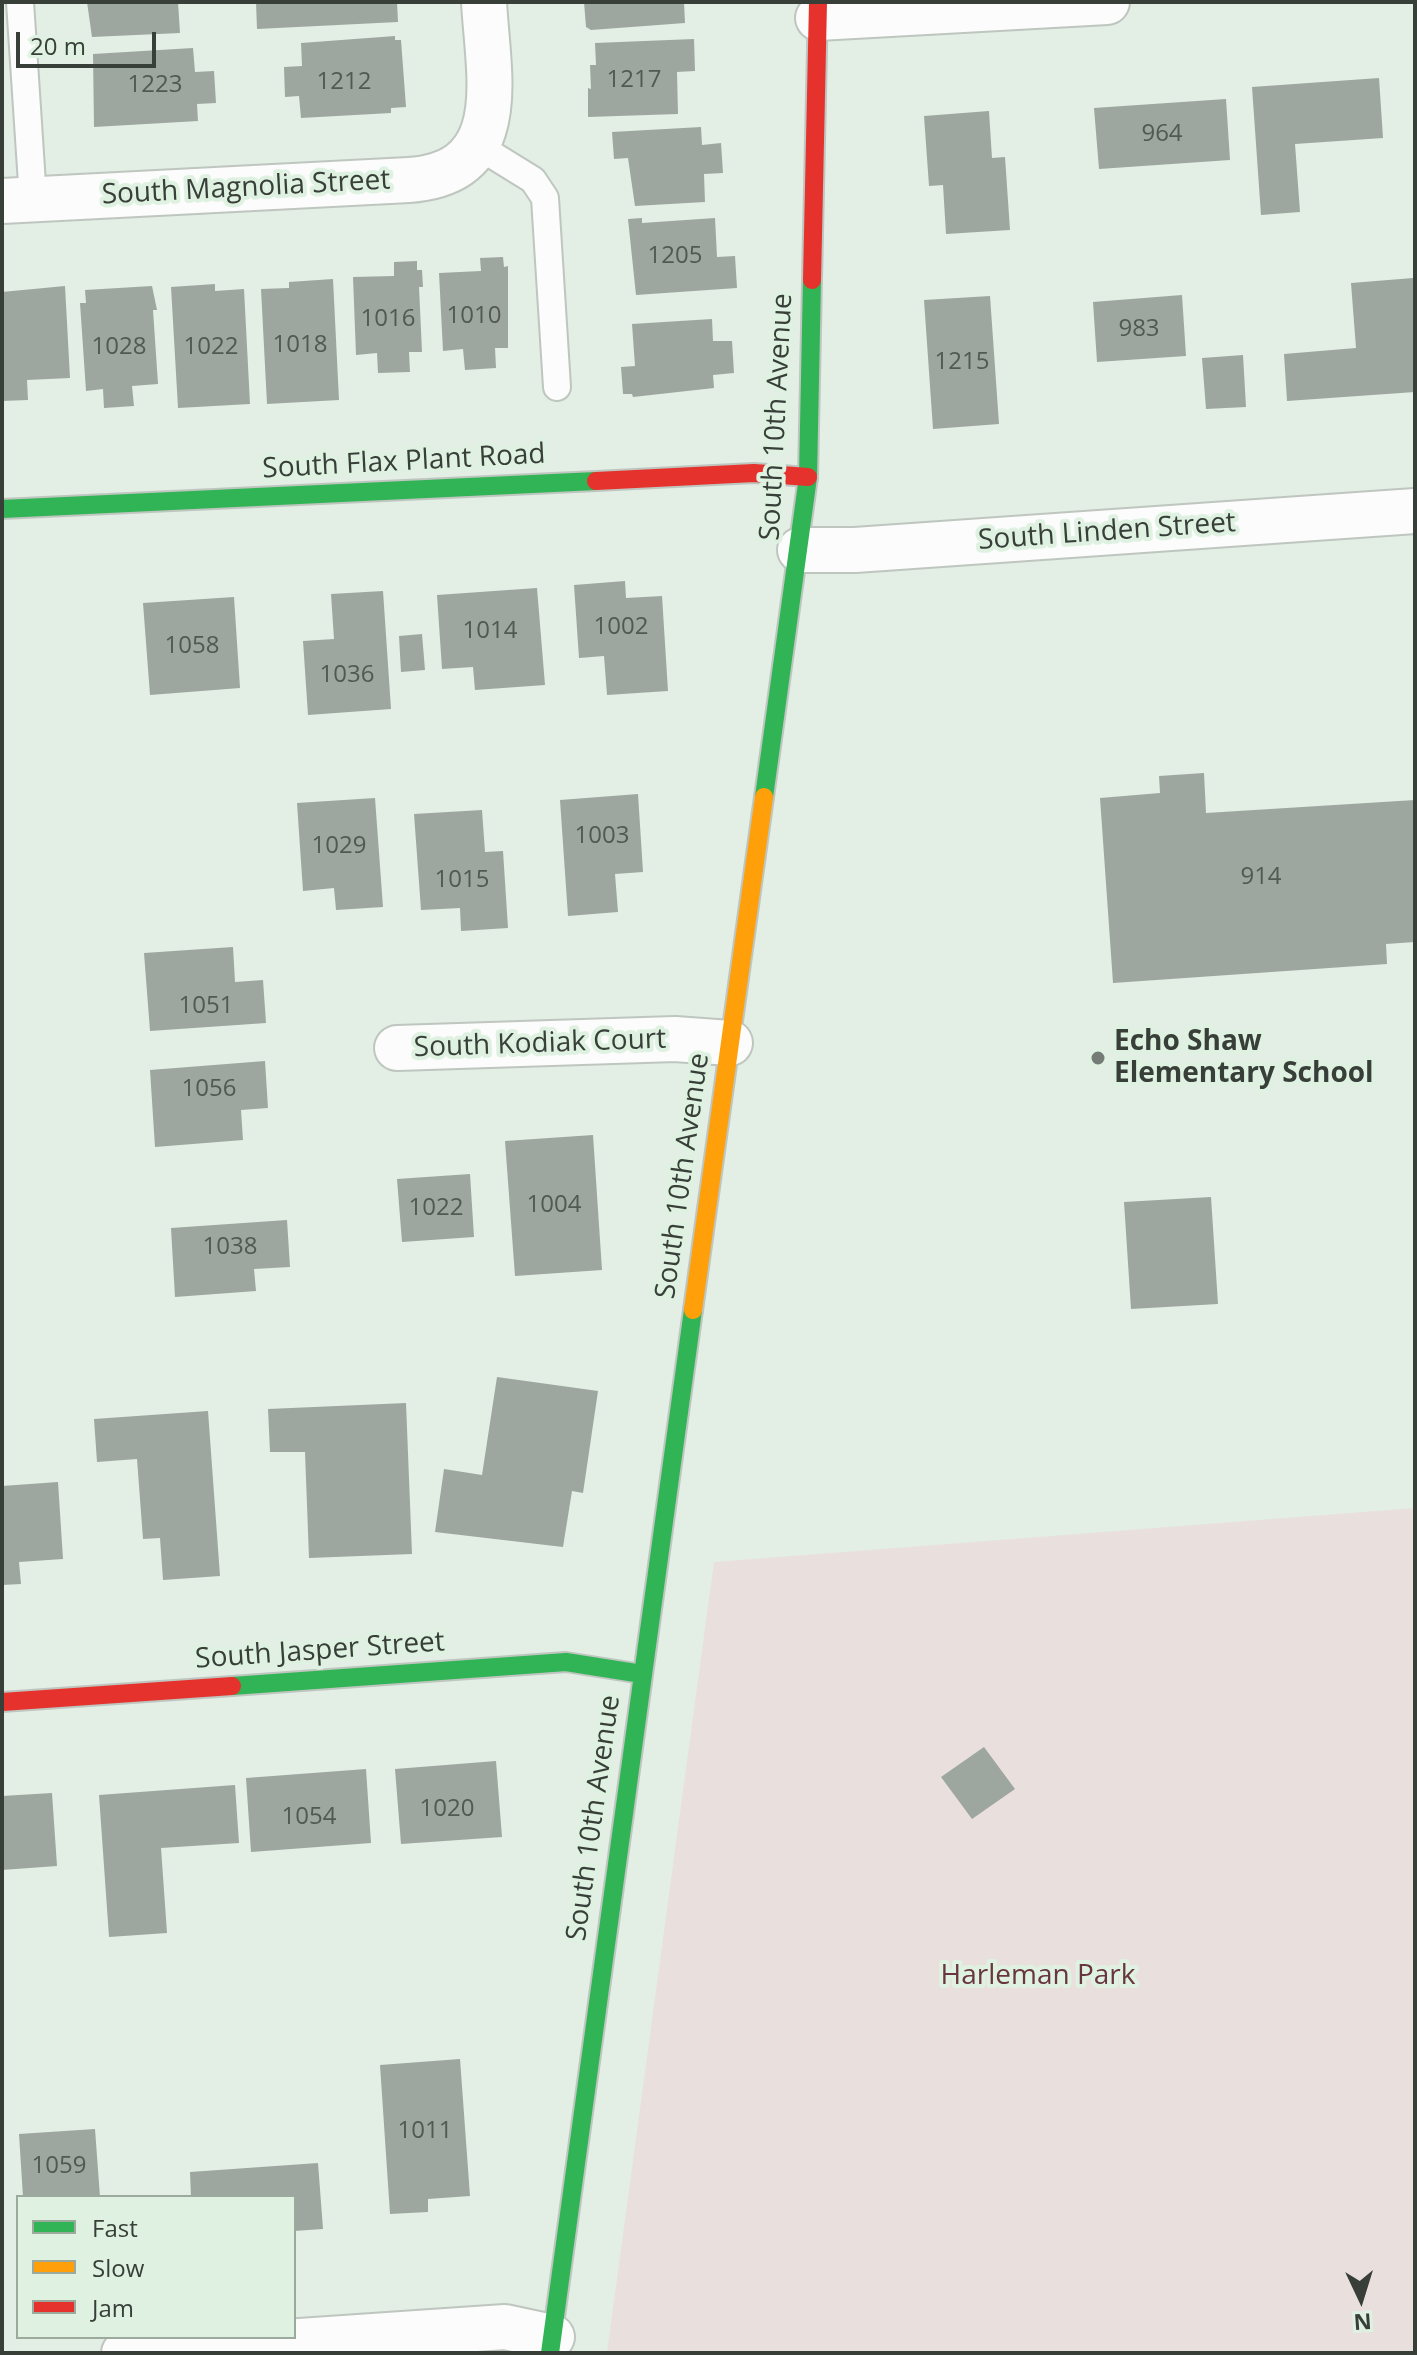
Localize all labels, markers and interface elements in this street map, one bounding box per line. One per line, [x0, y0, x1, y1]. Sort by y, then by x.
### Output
scale bar [20, 16, 160, 66]
text: 20 m [30, 29, 86, 62]
house number: 1217 [607, 66, 661, 94]
house number: 1212 [317, 68, 371, 96]
house number: 1223 [128, 71, 182, 99]
house number: 964 [1141, 120, 1183, 148]
street label: South Magnolia Street [101, 164, 391, 212]
house number: 1205 [648, 242, 702, 270]
street label: South 10th Avenue [754, 292, 800, 542]
house number: 1010 [447, 302, 501, 330]
house number: 1016 [361, 305, 415, 333]
house number: 983 [1118, 315, 1160, 343]
house number: 1018 [273, 331, 327, 359]
house number: 1028 [92, 333, 146, 361]
house number: 1022 [184, 333, 238, 361]
house number: 1215 [935, 348, 989, 376]
street label: South Flax Plant Road [262, 438, 546, 486]
street label: South Linden Street [977, 506, 1237, 558]
house number: 1002 [594, 613, 648, 641]
house number: 1014 [463, 617, 517, 645]
house number: 1058 [165, 632, 219, 660]
house number: 1036 [320, 661, 374, 689]
house number: 1003 [575, 822, 629, 850]
house number: 1029 [312, 832, 366, 860]
house number: 914 [1240, 863, 1282, 891]
house number: 1015 [435, 866, 489, 894]
house number: 1051 [179, 992, 233, 1020]
street label: South Kodiak Court [413, 1023, 667, 1065]
place label: Echo Shaw Elementary School [1114, 1025, 1374, 1091]
marker: Echo Shaw Elementary School [1089, 1049, 1107, 1067]
street label: South 10th Avenue [649, 1051, 717, 1301]
house number: 1056 [182, 1075, 236, 1103]
house number: 1004 [527, 1191, 581, 1219]
house number: 1022 [409, 1194, 463, 1222]
house number: 1038 [203, 1233, 257, 1261]
street label: South Jasper Street [194, 1626, 446, 1676]
street label: South 10th Avenue [560, 1693, 628, 1943]
house number: 1020 [420, 1795, 474, 1823]
house number: 1054 [282, 1803, 336, 1831]
park label: Harleman Park [941, 1959, 1135, 1993]
house number: 1011 [398, 2117, 452, 2145]
house number: 1059 [32, 2152, 86, 2180]
legend [16, 2195, 296, 2339]
text: Fast [92, 2211, 138, 2244]
text: Slow [92, 2251, 144, 2284]
north arrow [1321, 2259, 1401, 2339]
text: Jam [92, 2291, 134, 2324]
text: N [1353, 2307, 1373, 2339]

